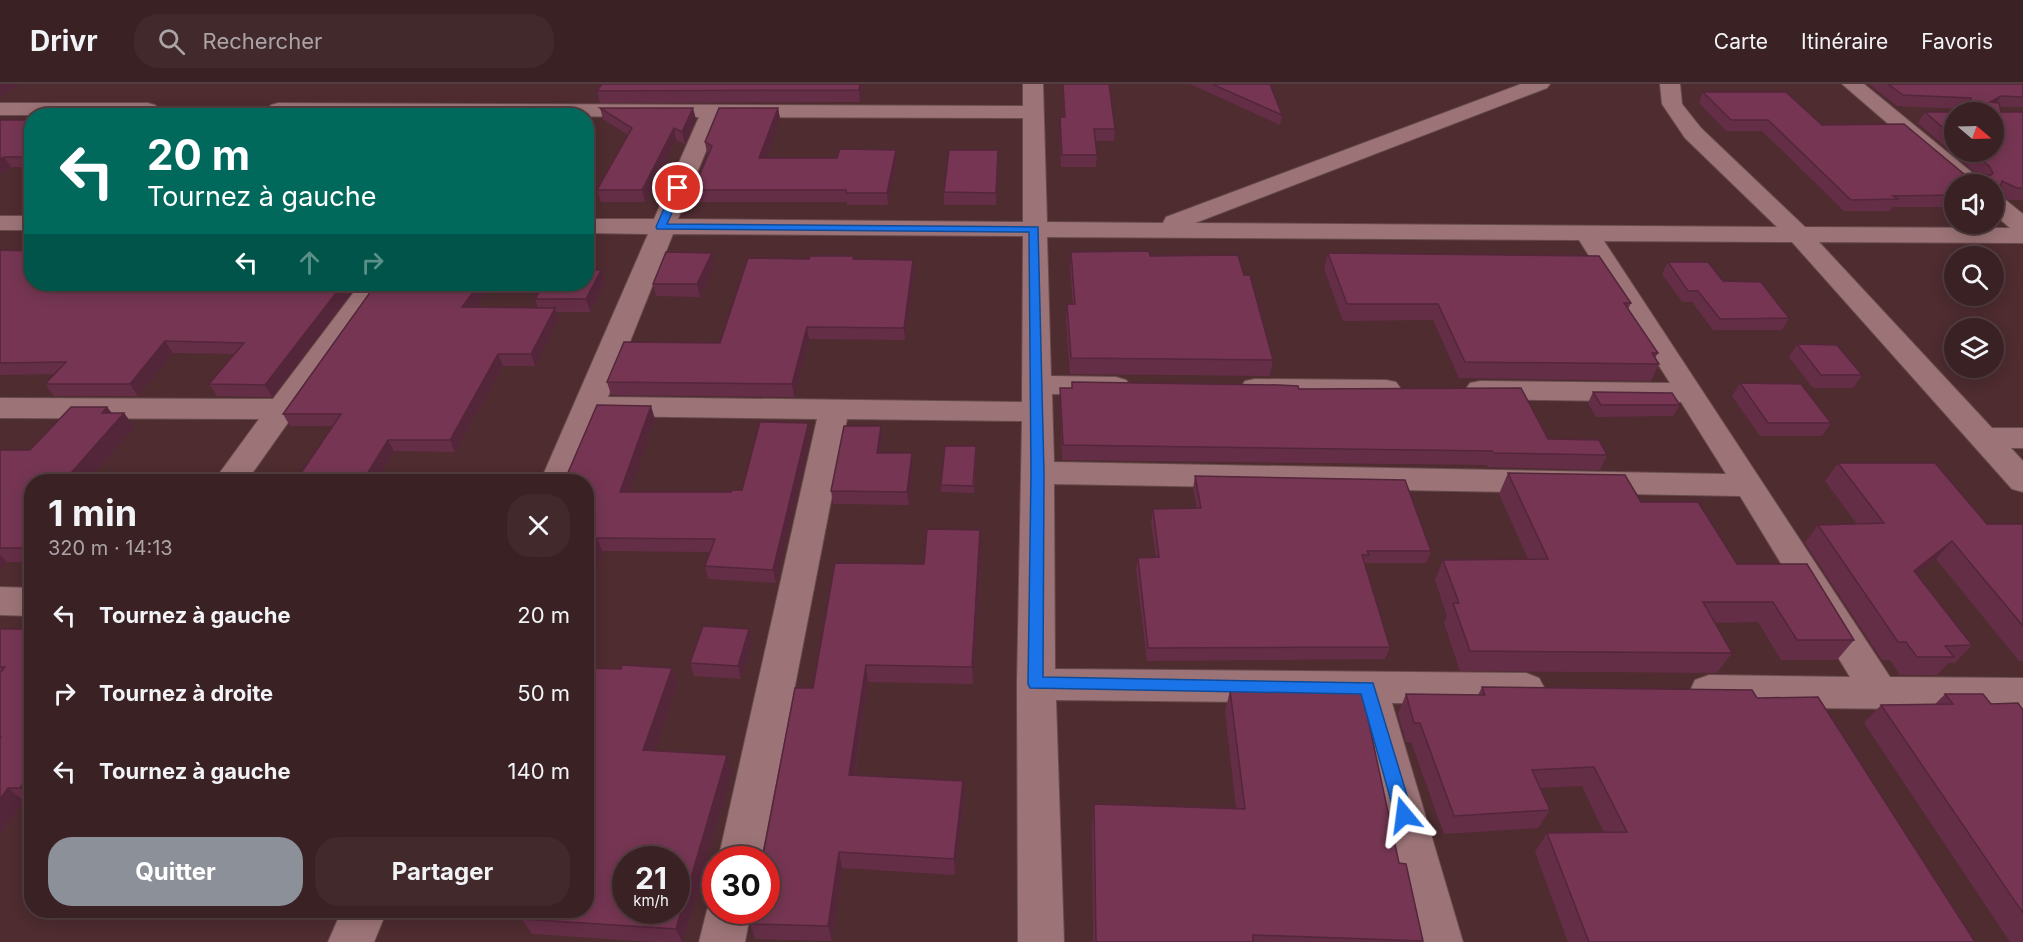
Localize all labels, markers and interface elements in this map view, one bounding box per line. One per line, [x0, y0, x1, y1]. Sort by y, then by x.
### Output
search box [134, 14, 554, 68]
text: Drivr [30, 24, 98, 58]
icon: search [155, 25, 188, 58]
text: Rechercher [203, 28, 322, 54]
text: Carte [1714, 29, 1768, 54]
text: Itinéraire [1801, 29, 1888, 54]
text: Favoris [1921, 29, 1993, 54]
north arrow [1944, 102, 2004, 162]
map controls [1944, 102, 2004, 378]
text: 20 m [147, 129, 250, 180]
icon: left [48, 132, 126, 210]
pin [652, 162, 703, 213]
icon: arrive [661, 171, 694, 204]
button: sound [1944, 174, 2004, 234]
text: Tournez à gauche [147, 180, 376, 213]
icon: left [230, 246, 263, 279]
icon: ahead [293, 246, 326, 279]
icon: right [356, 246, 389, 279]
button: search [1944, 246, 2004, 306]
button: layers [1944, 318, 2004, 378]
text: 1 min [48, 491, 137, 535]
button: close [507, 494, 570, 557]
text: 320 m · 14:13 [48, 536, 173, 560]
icon: left [48, 599, 81, 632]
text: Tournez à gauche [99, 602, 291, 628]
text: 20 m [517, 602, 570, 628]
icon: right [48, 677, 81, 710]
text: Tournez à droite [99, 680, 273, 706]
text: 50 m [517, 680, 570, 706]
icon: left [48, 755, 81, 788]
text: Tournez à gauche [99, 758, 291, 784]
text: 140 m [508, 758, 570, 784]
position arrow [1372, 783, 1436, 847]
button: Quitter [48, 837, 303, 906]
button: Partager [315, 837, 570, 906]
speed limit sign: 30 [702, 846, 780, 924]
text: 21 [635, 860, 667, 896]
text: km/h [633, 891, 669, 910]

